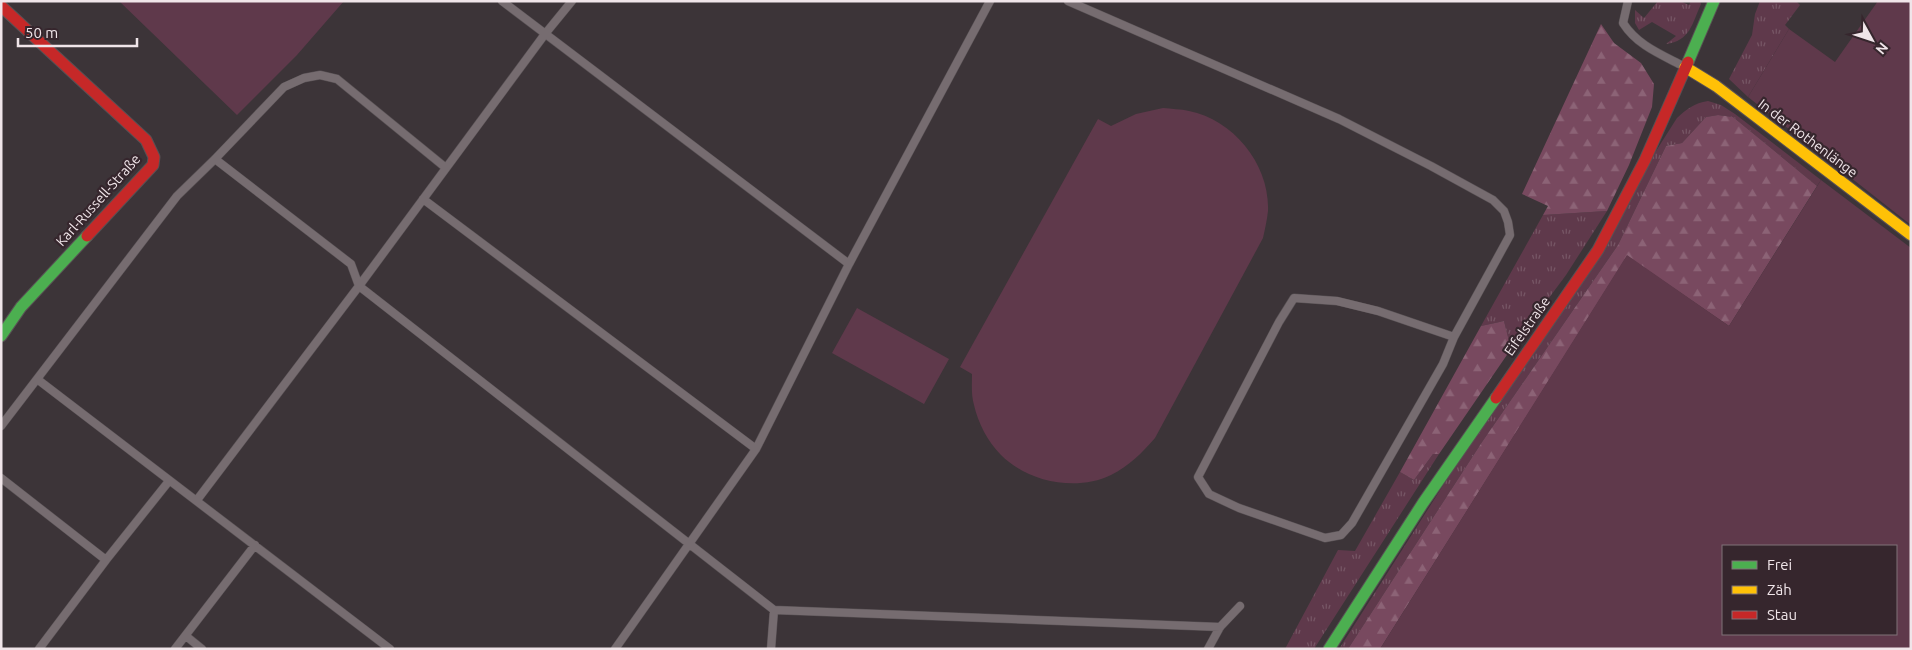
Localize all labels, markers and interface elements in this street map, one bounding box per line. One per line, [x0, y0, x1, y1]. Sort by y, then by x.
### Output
scale bar [18, 15, 136, 47]
north arrow [1847, 15, 1897, 65]
text: 50 m [25, 24, 58, 41]
text: N [1872, 39, 1891, 58]
street label: In der Rothenlänge [1755, 96, 1861, 180]
street label: Karl-Russell-Straße [53, 151, 143, 249]
street label: Eifelstraße [1501, 293, 1553, 359]
legend [1722, 545, 1897, 635]
text: Frei [1767, 556, 1792, 573]
text: Zäh [1767, 581, 1792, 598]
text: Stau [1767, 606, 1797, 623]

